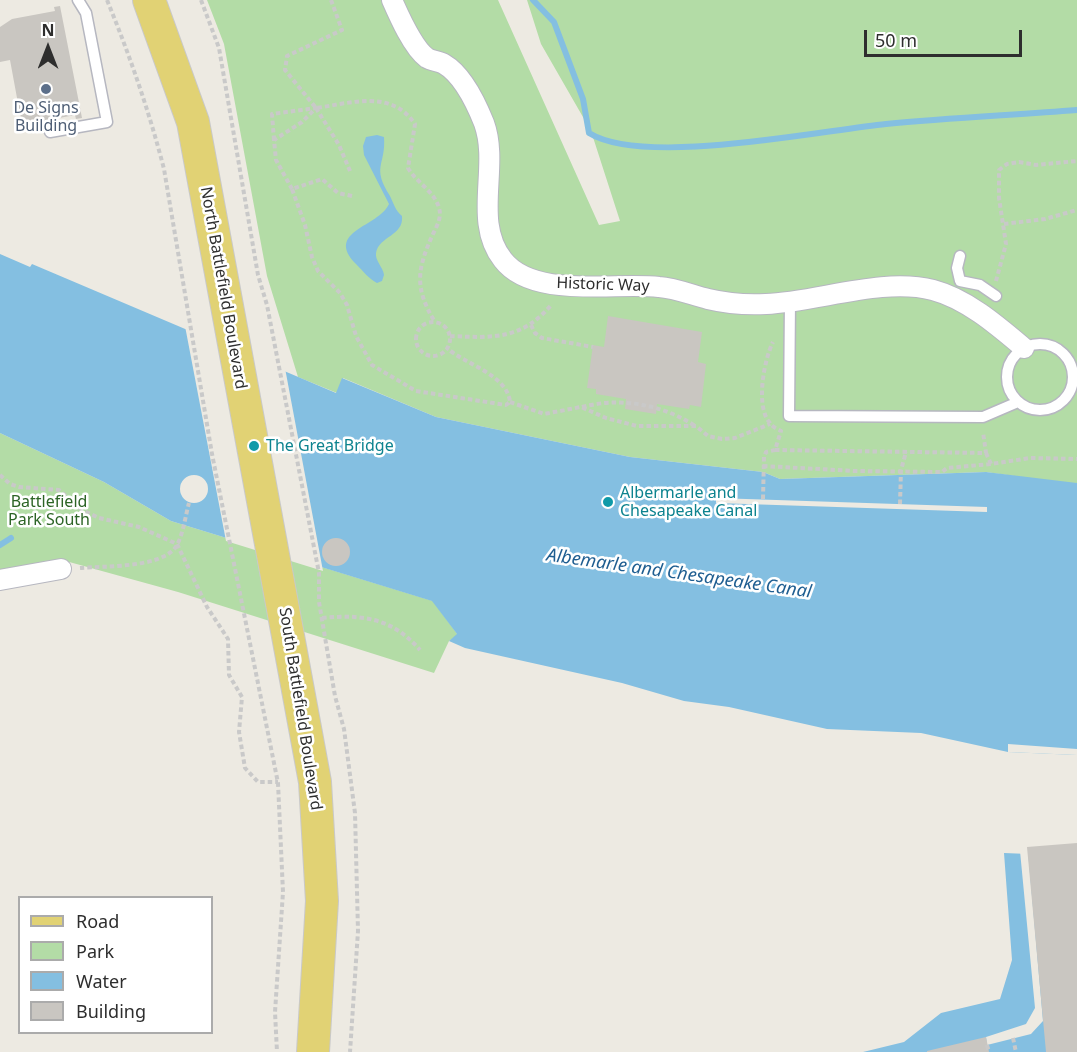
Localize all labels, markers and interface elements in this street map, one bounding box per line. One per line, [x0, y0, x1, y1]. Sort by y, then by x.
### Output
north arrow [18, 18, 78, 78]
scale bar [867, 18, 1024, 56]
text: N [41, 19, 55, 41]
text: 50 m [875, 28, 917, 52]
marker: De Signs Building [39, 82, 53, 96]
place label: De Signs Building [13, 98, 79, 136]
street label: North Battlefield Boulevard [196, 185, 250, 391]
street label: Historic Way [556, 274, 650, 296]
place label: The Great Bridge [266, 436, 394, 456]
marker: The Great Bridge [247, 439, 261, 453]
place label: Albermarle and Chesapeake Canal [620, 483, 757, 521]
park label: Battlefield Park South [8, 492, 90, 530]
marker: Albermarle and Chesapeake Canal [601, 495, 615, 509]
water label: Albemarle and Chesapeake Canal [545, 545, 813, 603]
street label: South Battlefield Boulevard [274, 606, 326, 812]
legend [18, 896, 213, 1034]
text: Road [76, 909, 119, 933]
text: Park [76, 939, 114, 963]
text: Water [76, 969, 127, 993]
text: Building [76, 999, 146, 1023]

